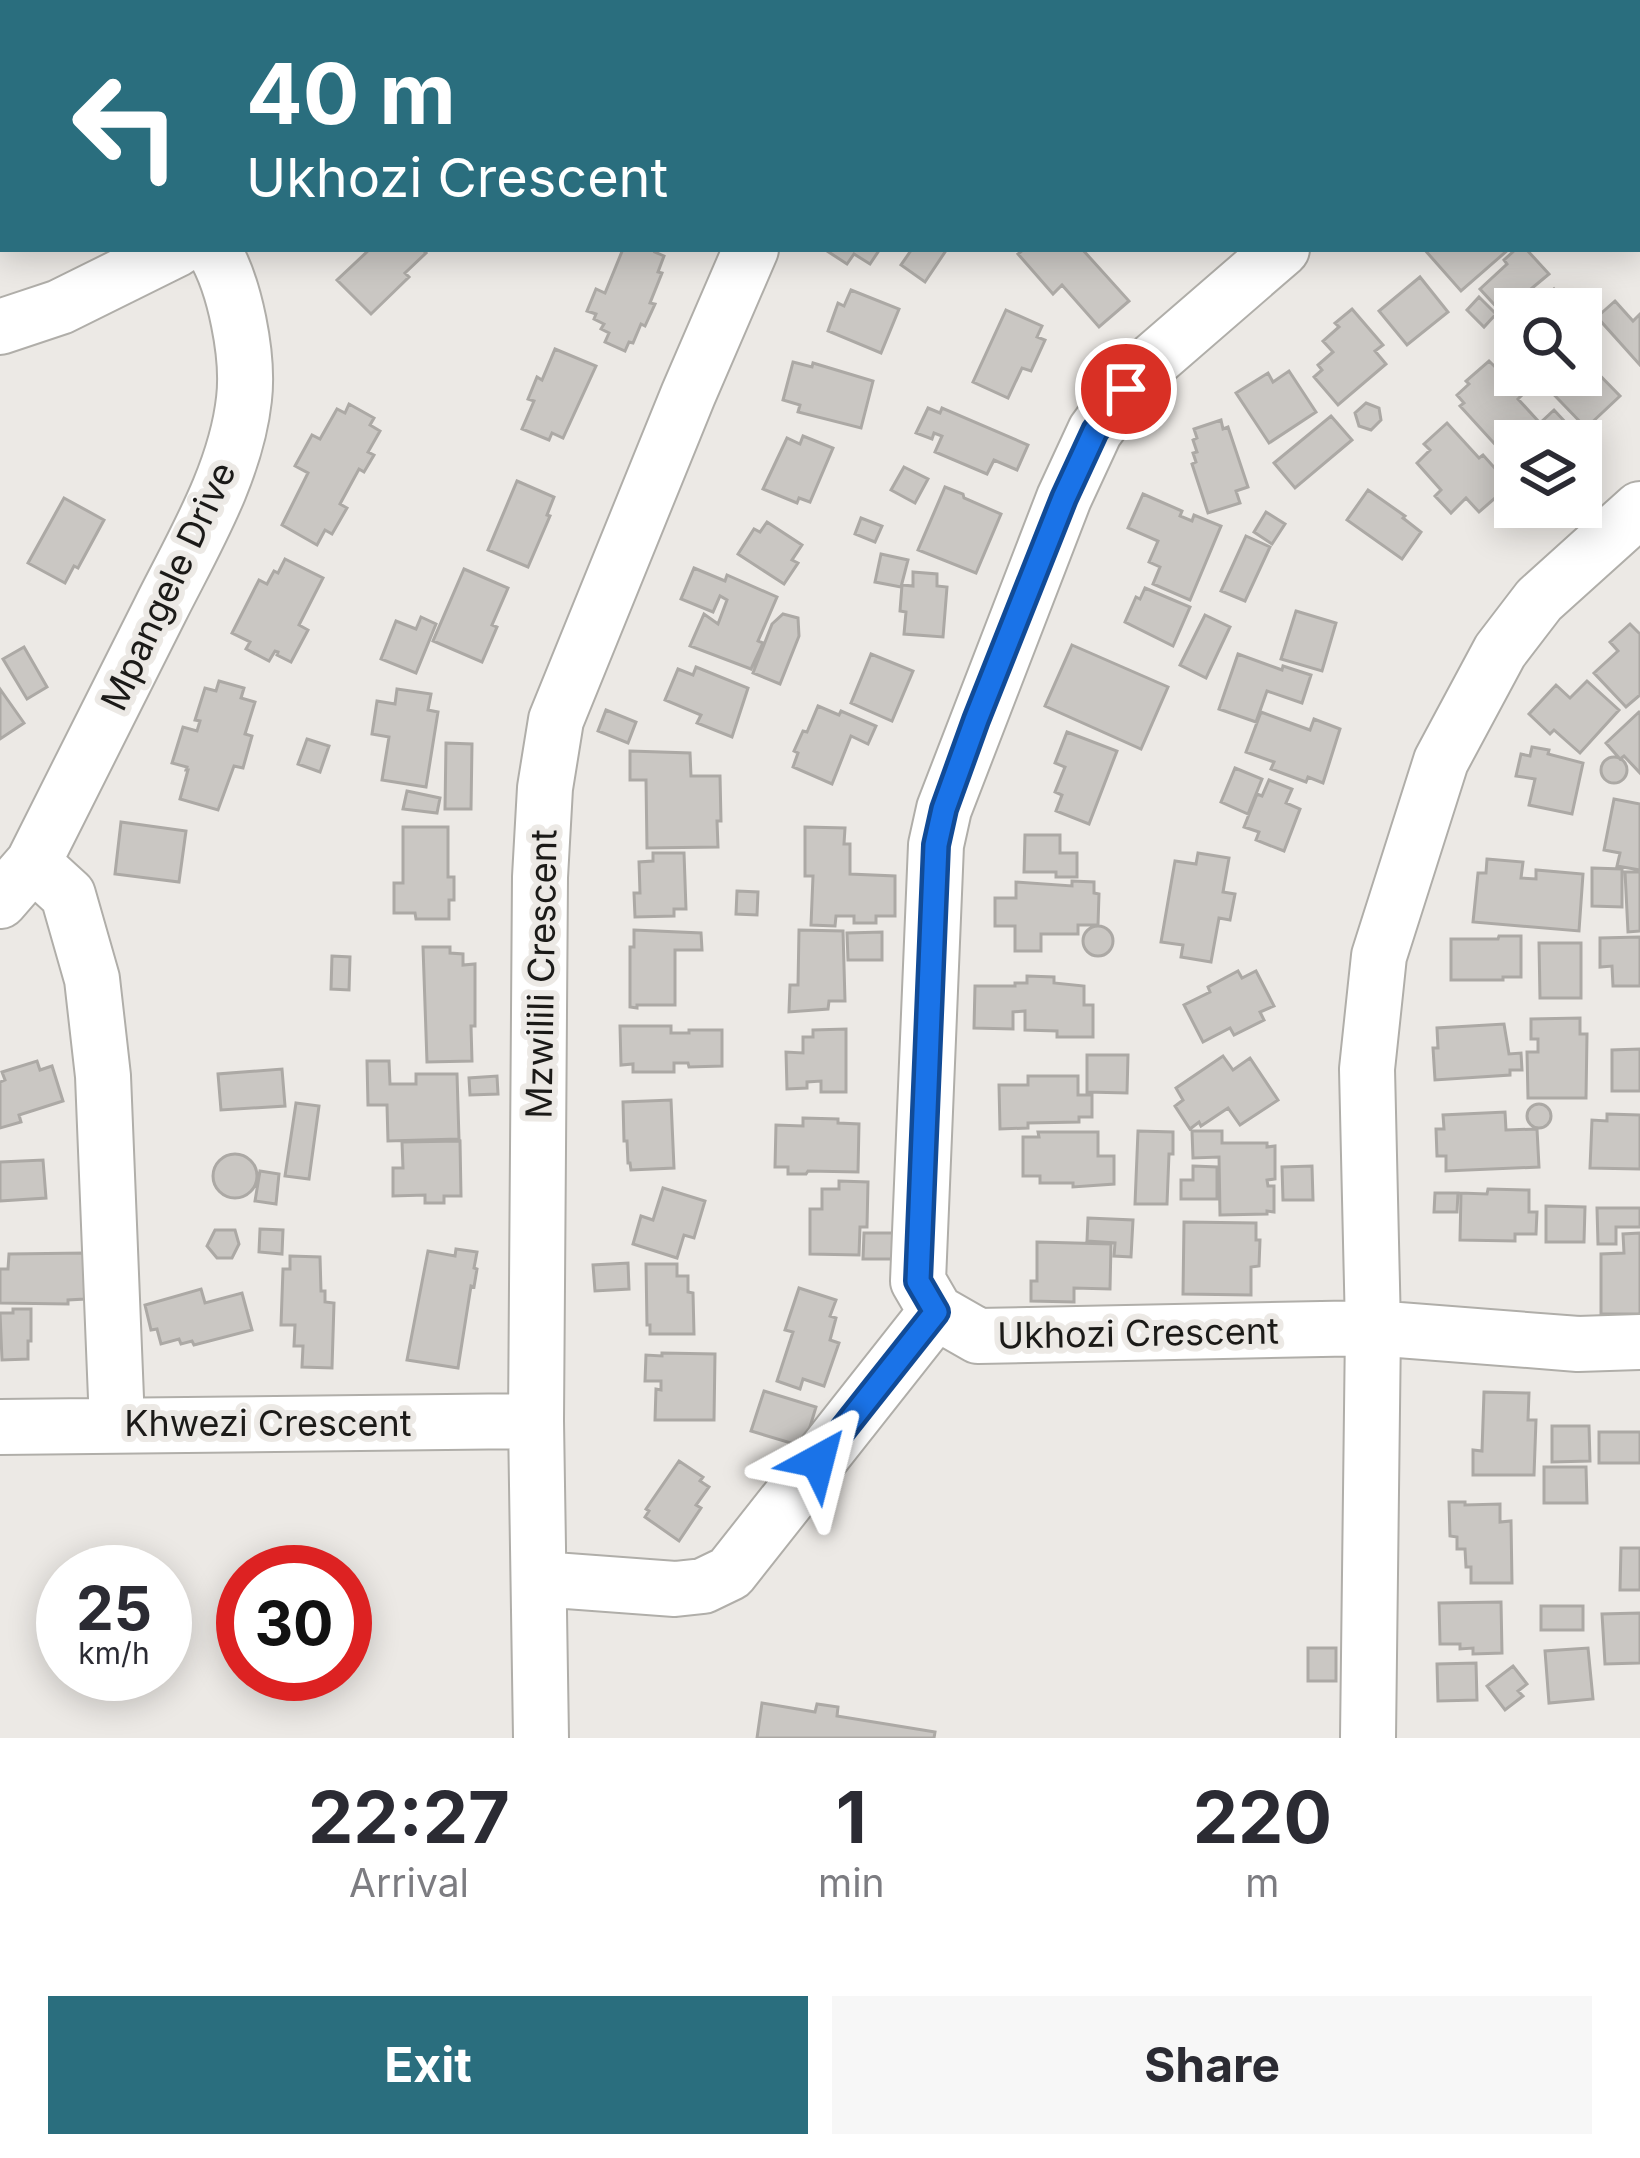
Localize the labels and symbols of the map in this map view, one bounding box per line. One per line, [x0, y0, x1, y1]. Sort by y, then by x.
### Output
pin [1075, 338, 1177, 440]
street label: Mpangele Drive [91, 455, 245, 717]
street label: Mzwilili Crescent [516, 829, 566, 1119]
street label: Ukhozi Crescent [997, 1309, 1279, 1357]
position arrow [755, 1398, 881, 1524]
street label: Khwezi Crescent [124, 1401, 412, 1445]
speed limit sign: 30 [216, 1545, 372, 1701]

